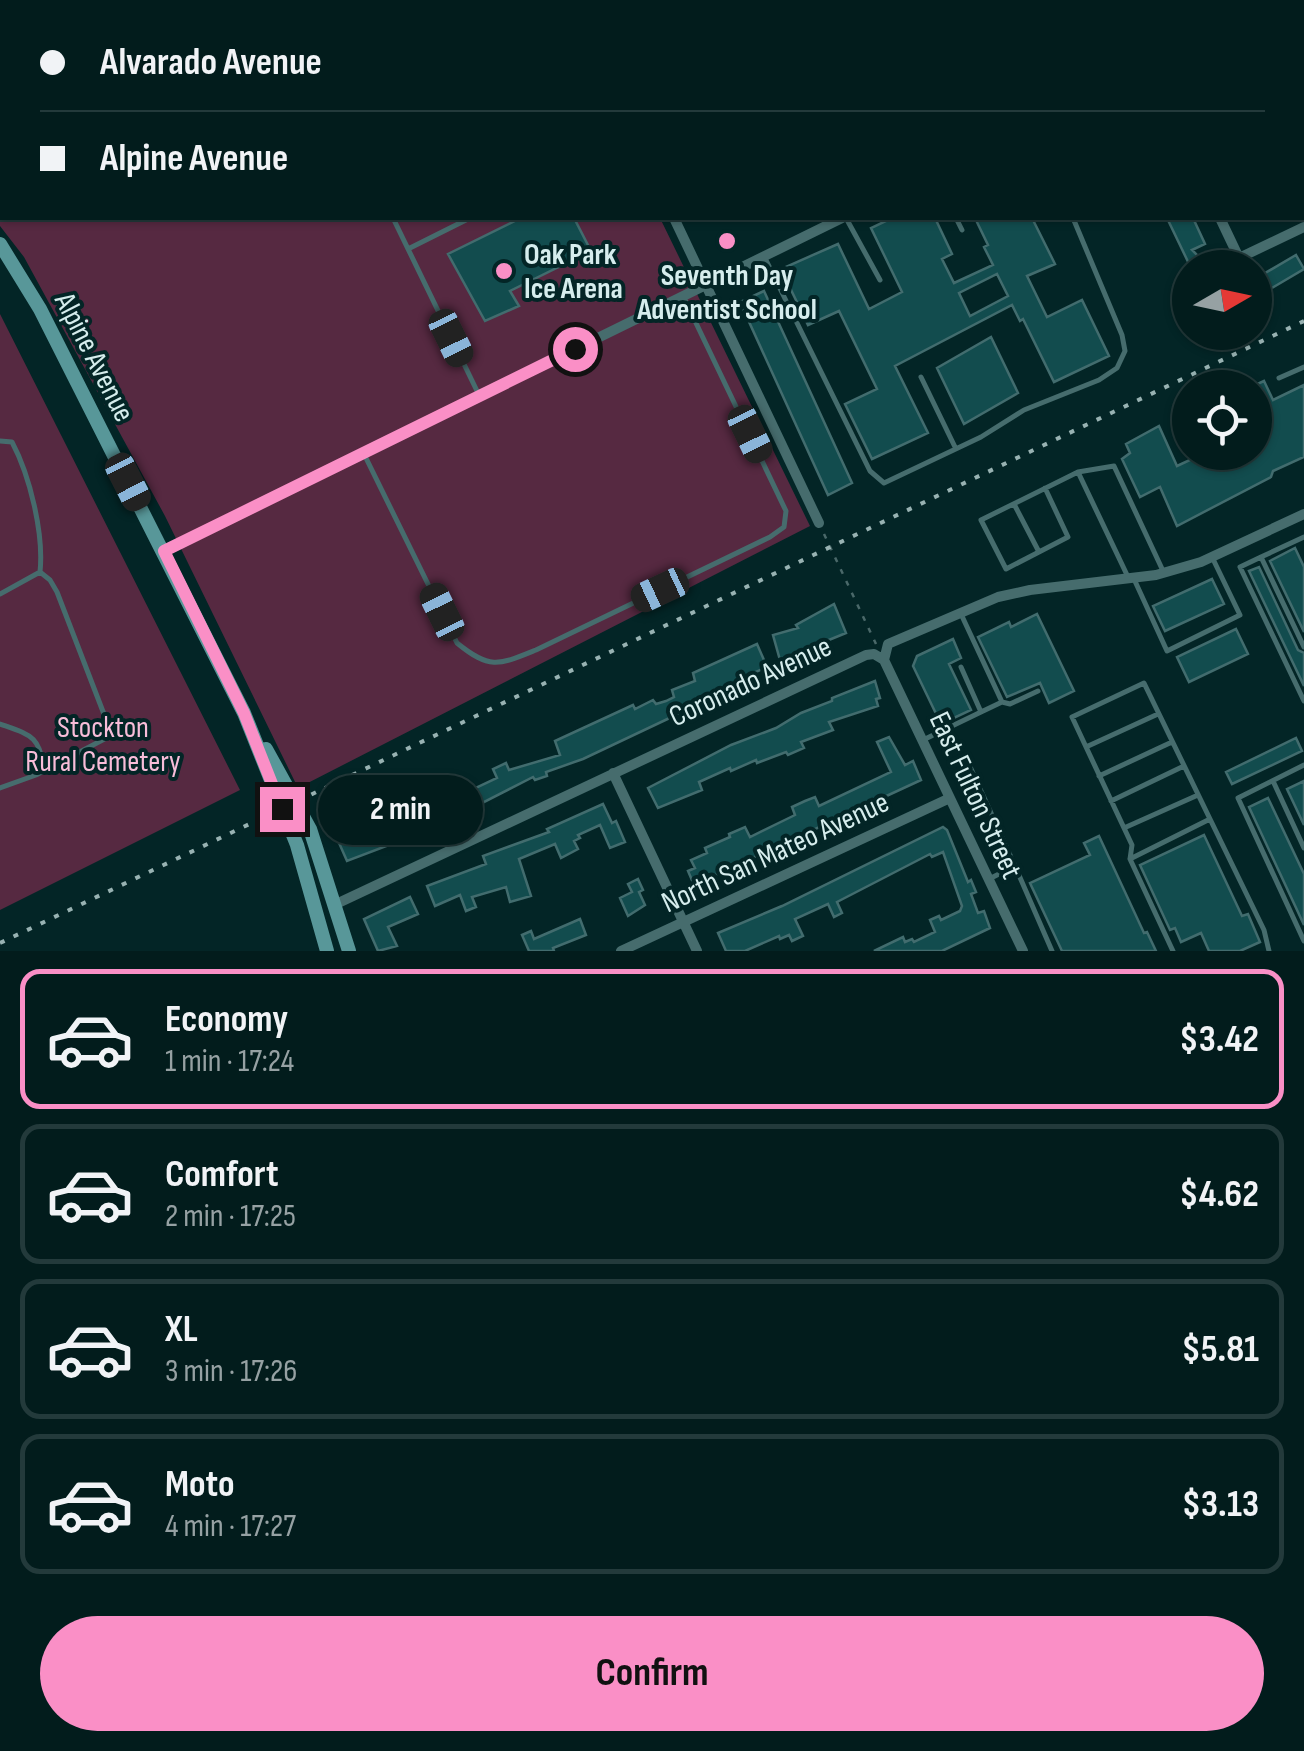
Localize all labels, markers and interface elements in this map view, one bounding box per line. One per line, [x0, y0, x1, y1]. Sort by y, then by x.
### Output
text: Alvarado Avenue [100, 40, 322, 85]
text: Alpine Avenue [100, 136, 288, 181]
marker: Seventh Day Adventist School [716, 230, 738, 252]
place label: Oak Park Ice Arena [524, 237, 623, 307]
north arrow [1172, 250, 1272, 350]
map controls [1172, 250, 1272, 470]
place label: Seventh Day Adventist School [636, 258, 817, 328]
marker: Oak Park Ice Arena [493, 260, 515, 282]
street label: Alpine Avenue [46, 286, 142, 428]
car [424, 304, 478, 372]
route start [553, 327, 598, 372]
button: locate [1172, 370, 1272, 470]
car [723, 400, 777, 468]
car [101, 448, 155, 516]
car [626, 564, 694, 616]
car [415, 578, 469, 646]
street label: Coronado Avenue [664, 629, 837, 735]
street label: East Fulton Street [921, 706, 1029, 885]
park label: Stockton Rural Cemetery [25, 710, 181, 780]
callout: 2 min [317, 774, 482, 844]
street label: North San Mateo Avenue [656, 785, 895, 921]
route end [260, 787, 305, 832]
text: 2 min [370, 790, 431, 829]
icon: car [45, 994, 135, 1084]
text: Economy [165, 997, 288, 1042]
text: $3.42 [1179, 1017, 1259, 1062]
text: 1 min · 17:24 [165, 1042, 294, 1081]
icon: car [45, 1149, 135, 1239]
text: Comfort [165, 1152, 279, 1197]
text: $4.62 [1179, 1172, 1259, 1217]
text: 2 min · 17:25 [165, 1197, 296, 1236]
icon: car [45, 1304, 135, 1394]
text: XL [165, 1307, 198, 1352]
text: $5.81 [1182, 1327, 1259, 1372]
text: 3 min · 17:26 [165, 1352, 297, 1391]
icon: car [45, 1459, 135, 1549]
text: Moto [165, 1462, 235, 1507]
text: $3.13 [1182, 1482, 1259, 1527]
text: 4 min · 17:27 [165, 1507, 296, 1546]
button: Confirm [40, 1616, 1264, 1731]

